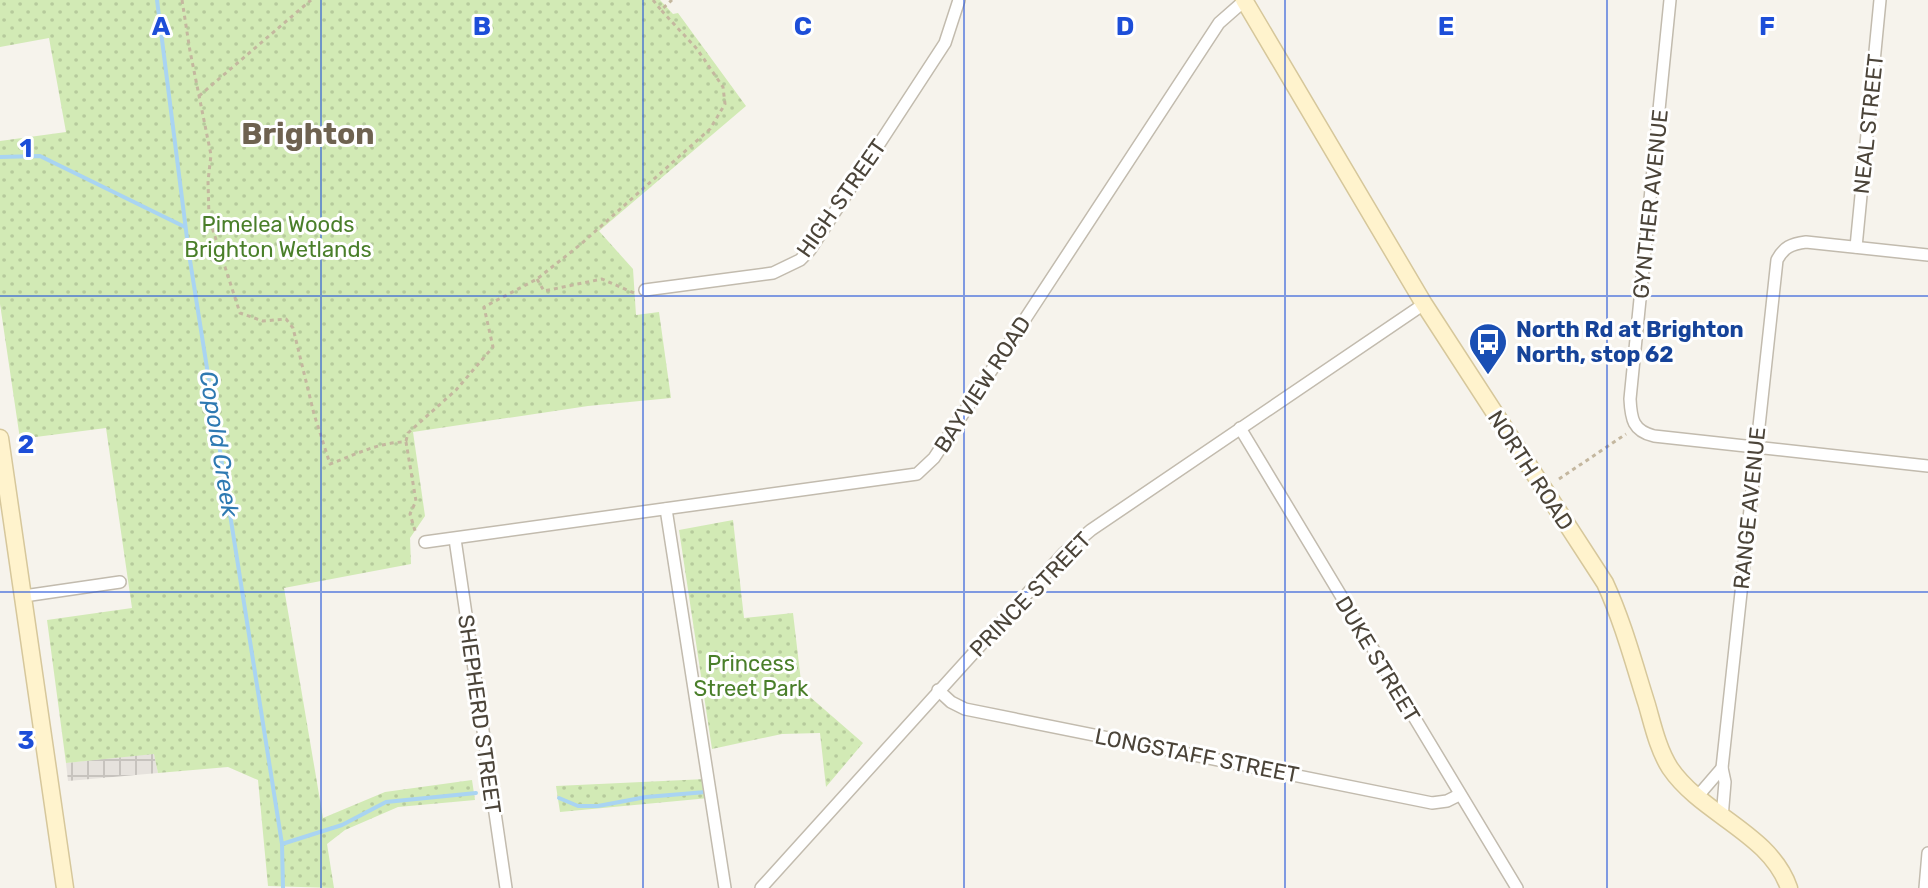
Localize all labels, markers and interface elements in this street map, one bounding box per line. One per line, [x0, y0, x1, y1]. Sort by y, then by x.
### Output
text: A [152, 11, 171, 42]
text: B [473, 11, 491, 42]
text: C [794, 11, 812, 42]
text: D [1116, 11, 1134, 42]
text: E [1438, 11, 1454, 42]
text: F [1759, 11, 1775, 42]
street label: NEAL STREET [1848, 52, 1889, 195]
street label: GYNTHER AVENUE [1627, 108, 1674, 300]
district label: Brighton [241, 116, 375, 152]
text: 1 [20, 133, 32, 164]
street label: HIGH STREET [791, 134, 892, 262]
park label: Pimelea Woods Brighton Wetlands [184, 211, 372, 263]
street label: BAYVIEW ROAD [928, 311, 1037, 458]
place label: North Rd at Brighton North, stop 62 [1516, 316, 1744, 368]
bus stop icon: North Rd at Brighton North, stop 62 [1467, 321, 1509, 376]
water label: Copold Creek [194, 369, 244, 520]
street label: NORTH ROAD [1482, 405, 1579, 535]
street label: RANGE AVENUE [1728, 426, 1771, 591]
text: 2 [18, 429, 34, 460]
street label: PRINCE STREET [964, 526, 1097, 662]
street label: DUKE STREET [1329, 591, 1426, 728]
street label: SHEPHERD STREET [452, 613, 507, 816]
park label: Princess Street Park [694, 650, 809, 702]
street label: LONGSTAFF STREET [1092, 722, 1302, 789]
text: 3 [17, 725, 35, 756]

